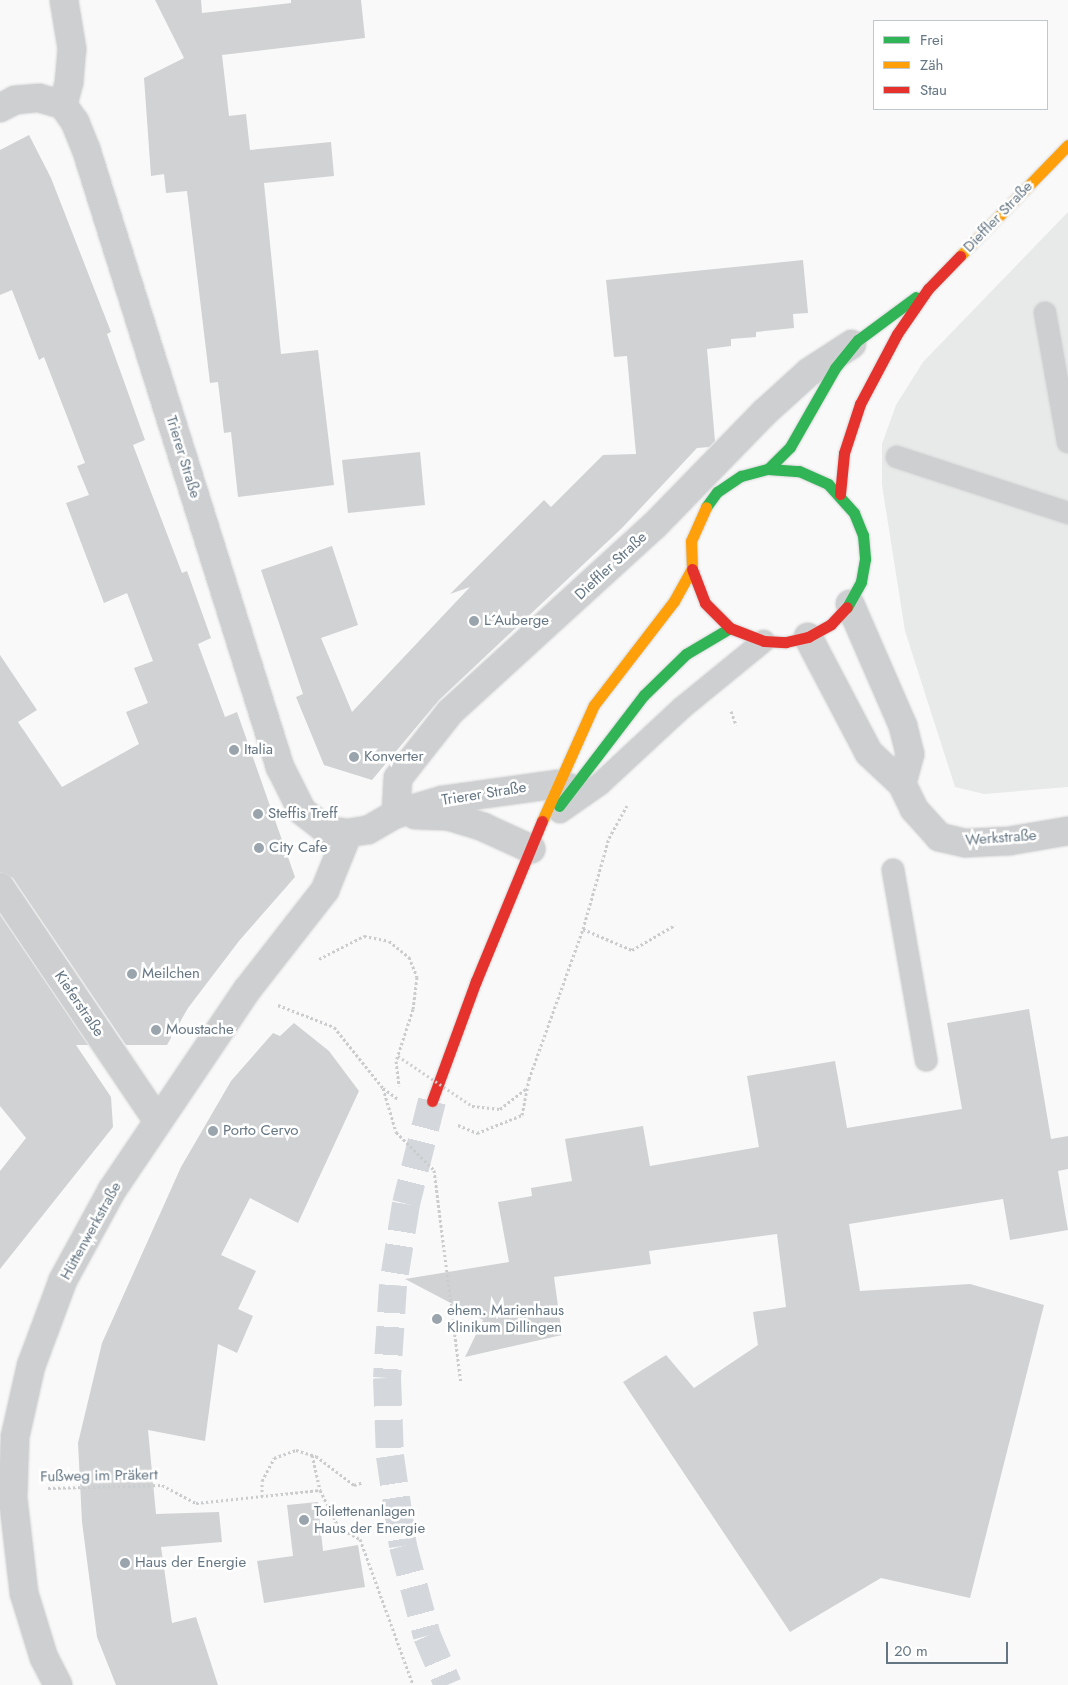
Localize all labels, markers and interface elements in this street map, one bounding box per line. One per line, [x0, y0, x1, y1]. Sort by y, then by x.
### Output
legend [873, 20, 1048, 110]
text: Frei [920, 29, 944, 51]
text: Zäh [920, 54, 943, 76]
text: Stau [920, 79, 947, 101]
street label: Dieffler Straße [960, 178, 1036, 256]
street label: Trierer Straße [162, 414, 204, 500]
street label: Dieffler Straße [571, 528, 651, 604]
place label: L´Auberge [484, 612, 549, 630]
marker: L´Auberge [468, 615, 480, 627]
place label: Italia [244, 741, 273, 759]
marker: Italia [228, 744, 240, 756]
place label: Konverter [364, 748, 424, 766]
marker: Konverter [348, 751, 360, 763]
street label: Trierer Straße [441, 778, 527, 810]
place label: Steffis Treff [268, 805, 338, 823]
marker: Steffis Treff [252, 808, 264, 820]
street label: Werkstraße [965, 827, 1037, 849]
place label: City Cafe [269, 839, 327, 857]
marker: City Cafe [253, 842, 265, 854]
place label: Meilchen [142, 965, 200, 983]
street label: Kieferstraße [50, 968, 108, 1040]
marker: Meilchen [126, 968, 138, 980]
place label: Moustache [166, 1021, 234, 1039]
marker: Moustache [150, 1024, 162, 1036]
place label: Porto Cervo [223, 1122, 299, 1140]
marker: Porto Cervo [207, 1125, 219, 1137]
street label: Hüttenwerkstraße [57, 1179, 125, 1283]
place label: ehem. Marienhaus Klinikum Dillingen [447, 1301, 564, 1336]
marker: ehem. Marienhaus Klinikum Dillingen [431, 1313, 443, 1325]
street label: Fußweg im Präkert [40, 1466, 158, 1486]
place label: Toilettenanlagen Haus der Energie [314, 1502, 425, 1537]
marker: Toilettenanlagen Haus der Energie [298, 1514, 310, 1526]
place label: Haus der Energie [135, 1554, 246, 1572]
marker: Haus der Energie [119, 1557, 131, 1569]
scale bar [888, 1632, 1010, 1664]
text: 20 m [894, 1640, 928, 1662]

